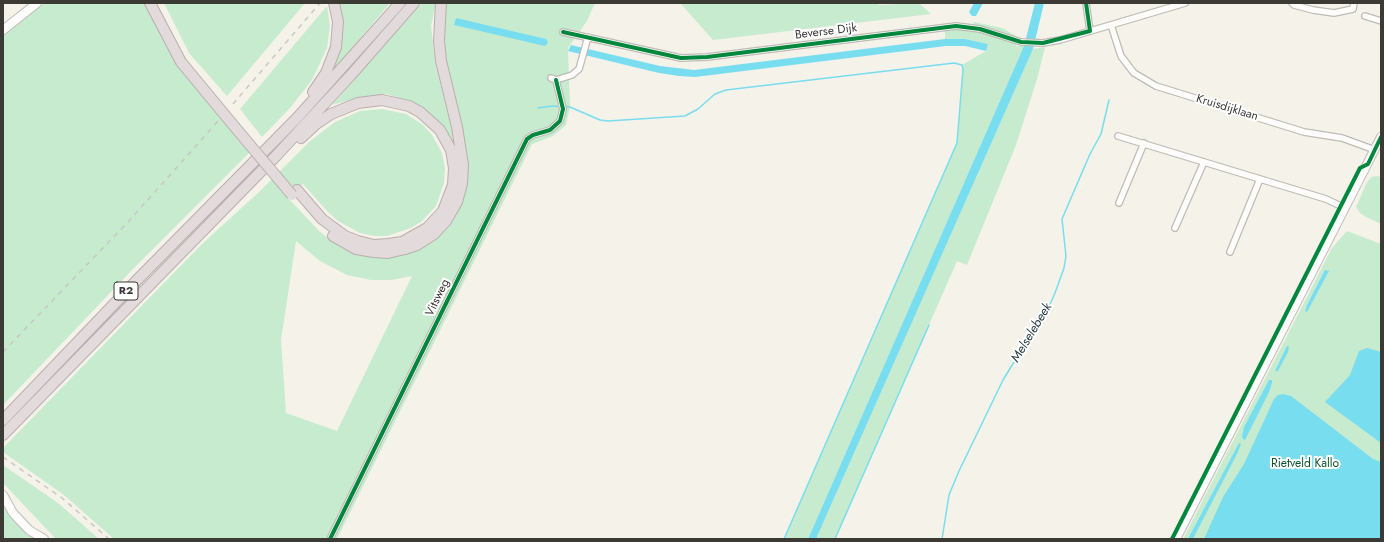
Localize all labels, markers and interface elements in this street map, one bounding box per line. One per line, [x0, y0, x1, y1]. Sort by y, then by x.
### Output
street label: Beverse Dijk [794, 21, 858, 43]
street label: Kruisdijklaan [1194, 92, 1260, 124]
street label: Vitsweg [423, 277, 453, 319]
road number: R2 [114, 282, 138, 300]
water label: Melselebeek [1008, 301, 1056, 365]
park label: Rietveld Kallo [1271, 457, 1339, 471]

